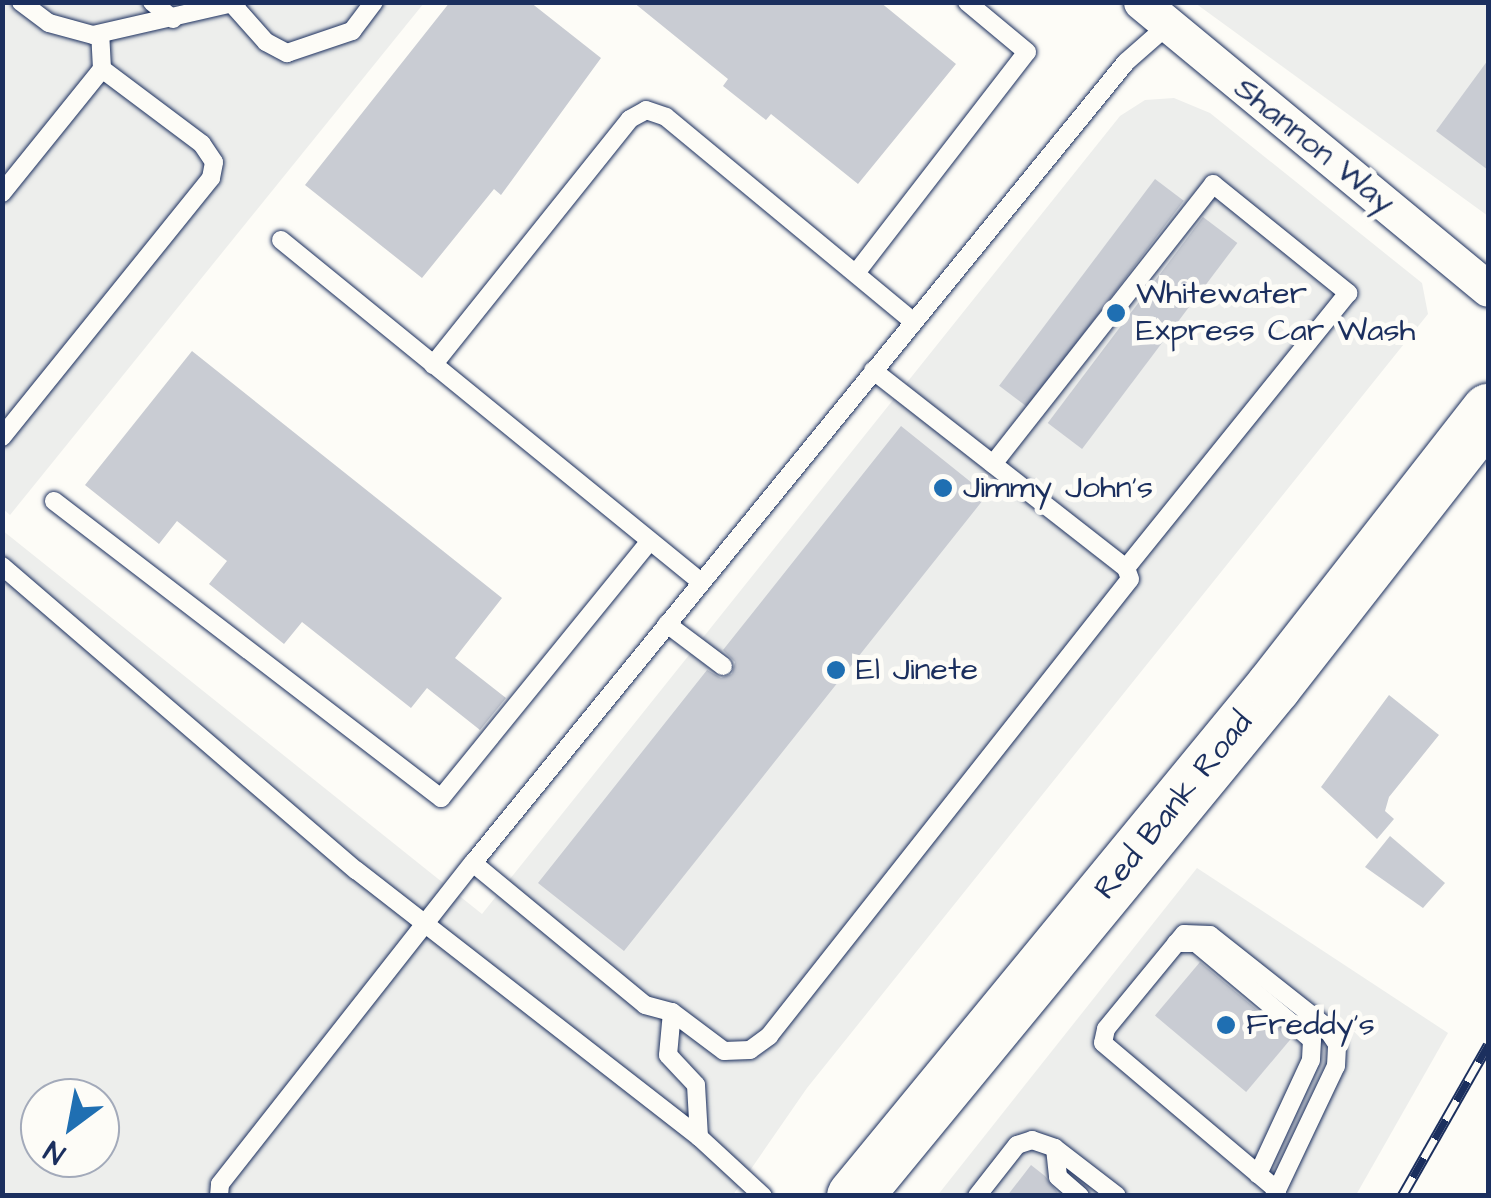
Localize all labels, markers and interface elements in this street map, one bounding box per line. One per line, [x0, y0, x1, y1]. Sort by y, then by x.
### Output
street label: Shannon Way [1226, 70, 1402, 222]
place label: Whitewater Express Car Wash [1136, 276, 1415, 351]
marker: Whitewater Express Car Wash [1105, 302, 1127, 324]
place label: Jimmy John's [963, 469, 1153, 507]
marker: Jimmy John's [932, 477, 954, 499]
place label: El Jinete [856, 651, 978, 689]
marker: El Jinete [825, 659, 847, 681]
street label: Red Bank Road [1087, 704, 1261, 908]
place label: Freddy's [1246, 1006, 1375, 1044]
marker: Freddy's [1215, 1014, 1237, 1036]
north arrow [20, 1078, 120, 1178]
text: N [37, 1131, 73, 1173]

